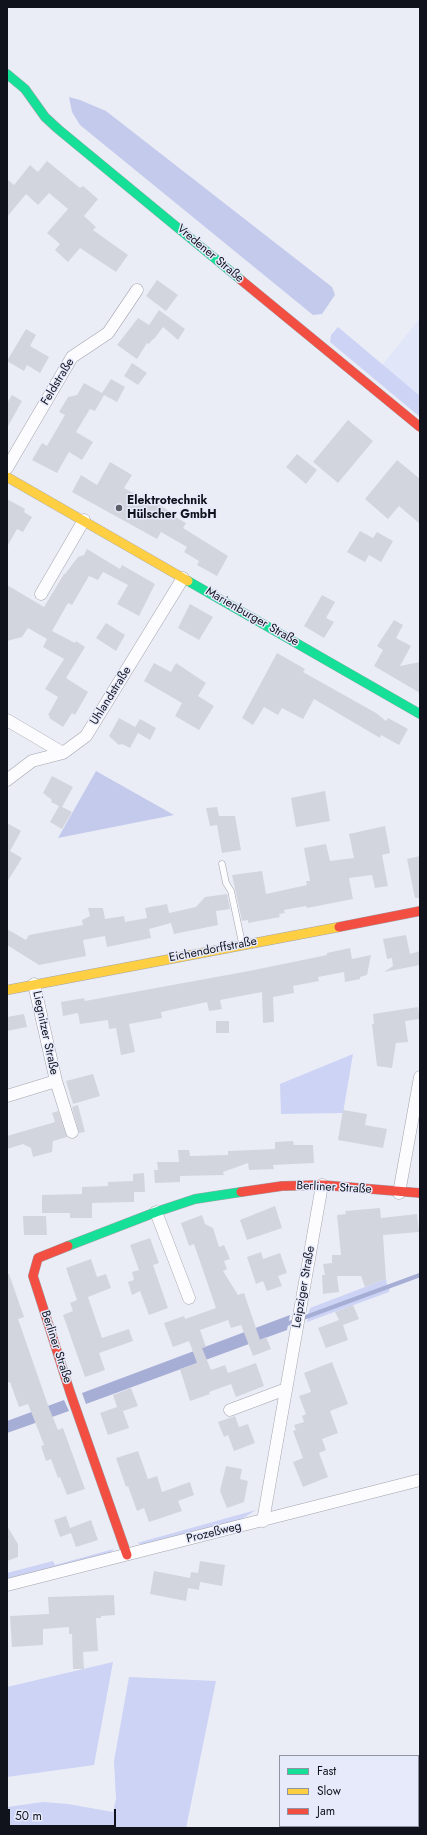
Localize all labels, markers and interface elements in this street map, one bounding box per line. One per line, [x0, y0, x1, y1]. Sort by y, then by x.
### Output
street label: Vredener Straße [174, 222, 246, 286]
street label: Feldstraße [38, 356, 78, 408]
place label: Elektrotechnik Hülscher GmbH [127, 494, 217, 522]
marker: Elektrotechnik Hülscher GmbH [114, 503, 124, 513]
street label: Marienburger Straße [203, 584, 301, 650]
street label: Uhlandstraße [87, 664, 135, 728]
street label: Eichendorffstraße [168, 934, 258, 966]
street label: Liegnitzer Straße [29, 990, 61, 1076]
street label: Berliner Straße [296, 1179, 372, 1197]
street label: Leipziger Straße [290, 1245, 318, 1329]
street label: Berliner Straße [38, 1309, 74, 1385]
street label: Prozeßweg [185, 1519, 243, 1547]
legend [279, 1755, 419, 1827]
text: Fast [317, 1762, 336, 1780]
text: Slow [317, 1782, 341, 1800]
scale bar [10, 1801, 118, 1827]
text: Jam [317, 1802, 335, 1820]
text: 50 m [15, 1807, 42, 1825]

